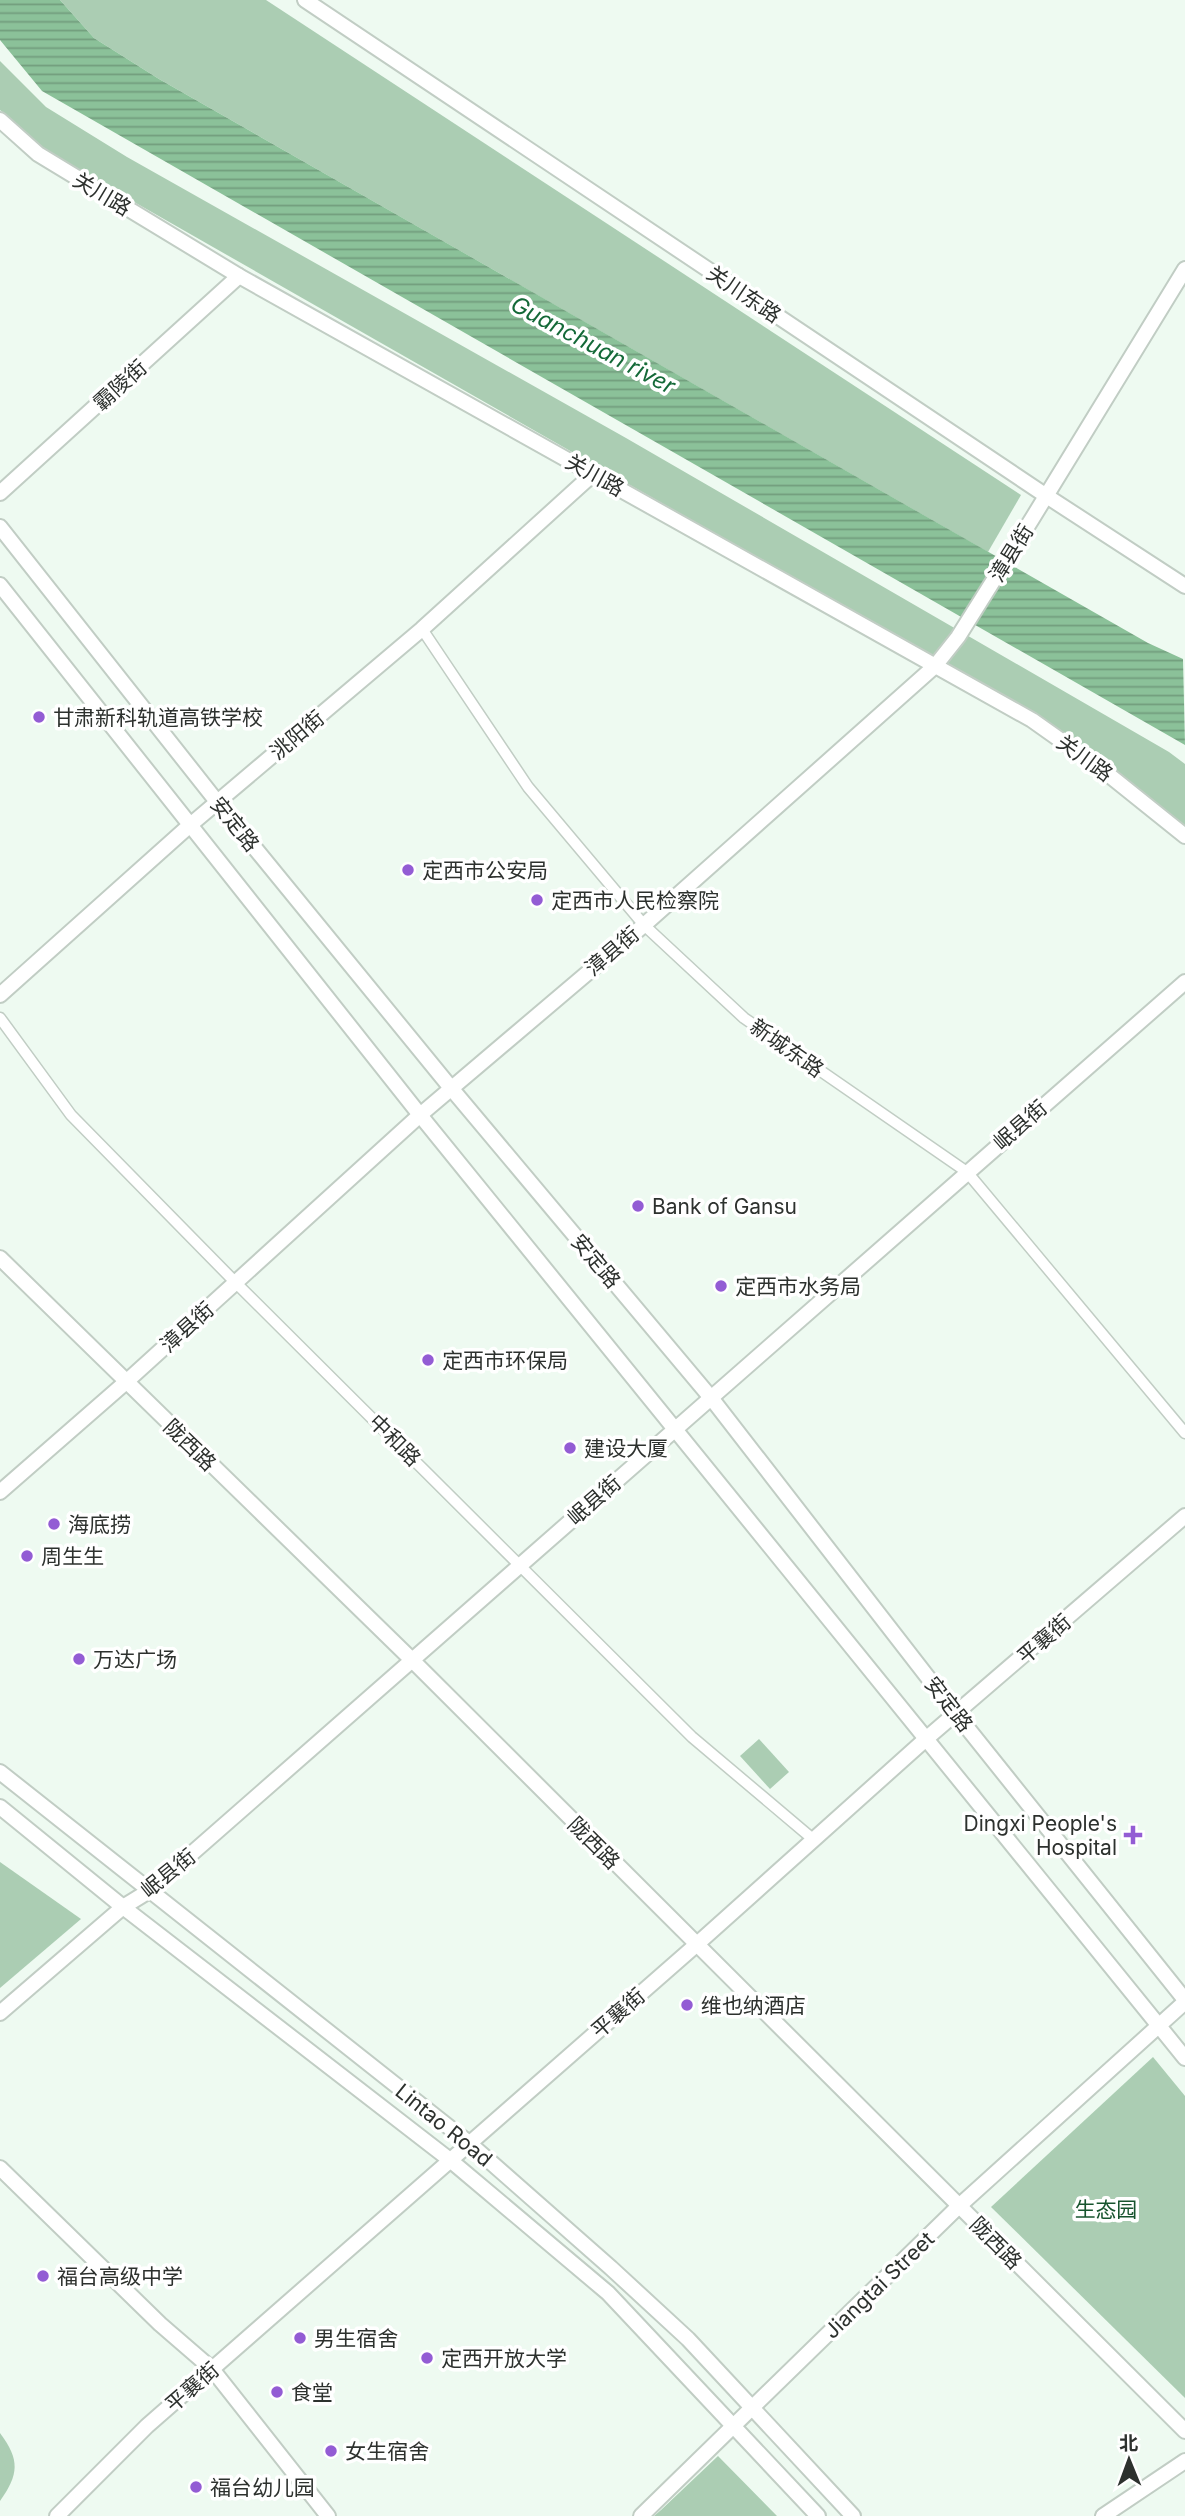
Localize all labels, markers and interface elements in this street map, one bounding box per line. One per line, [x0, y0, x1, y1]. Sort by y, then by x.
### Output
street label: 关川路 [69, 167, 135, 221]
street label: 关川东路 [702, 260, 786, 328]
water label: Guanchuan river [506, 290, 681, 401]
street label: 霸陵街 [88, 355, 152, 415]
street label: 关川路 [561, 449, 629, 501]
street label: 漳县街 [984, 520, 1038, 586]
place label: 甘肃新科轨道高铁学校 [53, 705, 263, 730]
street label: 洮阳街 [265, 705, 329, 765]
marker: 甘肃新科轨道高铁学校 [31, 709, 47, 725]
street label: 关川路 [1052, 729, 1118, 787]
street label: 安定路 [205, 792, 265, 856]
place label: 定西市公安局 [422, 858, 548, 883]
marker: 定西市公安局 [400, 862, 416, 878]
place label: 定西市人民检察院 [551, 888, 719, 913]
marker: 定西市人民检察院 [529, 892, 545, 908]
street label: 漳县街 [580, 921, 644, 981]
street label: 新城东路 [745, 1014, 829, 1082]
street label: 岷县街 [988, 1095, 1052, 1155]
place label: Bank of Gansu [652, 1194, 797, 1219]
marker: Bank of Gansu [630, 1198, 646, 1214]
street label: 安定路 [566, 1229, 626, 1293]
place label: 定西市水务局 [735, 1274, 861, 1299]
marker: 定西市水务局 [713, 1278, 729, 1294]
street label: 漳县街 [155, 1297, 219, 1357]
place label: 定西市环保局 [442, 1348, 568, 1373]
marker: 定西市环保局 [420, 1352, 436, 1368]
street label: 中和路 [364, 1409, 426, 1471]
street label: 陇西路 [159, 1414, 221, 1476]
place label: 建设大厦 [584, 1436, 668, 1461]
marker: 建设大厦 [562, 1440, 578, 1456]
street label: 岷县街 [562, 1470, 626, 1530]
place label: 海底捞 [68, 1512, 131, 1537]
marker: 海底捞 [46, 1516, 62, 1532]
place label: 周生生 [41, 1544, 104, 1569]
marker: 周生生 [19, 1548, 35, 1564]
street label: 平襄街 [1012, 1609, 1076, 1669]
place label: 万达广场 [93, 1647, 177, 1672]
marker: 万达广场 [71, 1651, 87, 1667]
street label: 安定路 [920, 1671, 978, 1737]
place label: Dingxi People's Hospital [964, 1811, 1117, 1860]
street label: 陇西路 [563, 1812, 625, 1874]
marker: Dingxi People's Hospital [1123, 1825, 1143, 1845]
street label: 岷县街 [136, 1843, 200, 1903]
street label: 平襄街 [586, 1983, 650, 2043]
place label: 维也纳酒店 [701, 1993, 806, 2018]
marker: 维也纳酒店 [679, 1997, 695, 2013]
street label: Lintao Road [391, 2078, 497, 2172]
park label: 生态园 [1075, 2197, 1138, 2222]
street label: 陇西路 [965, 2212, 1027, 2274]
street label: Jiangtai Street [819, 2226, 939, 2344]
place label: 福台高级中学 [57, 2264, 183, 2289]
marker: 福台高级中学 [35, 2268, 51, 2284]
place label: 男生宿舍 [314, 2326, 398, 2351]
marker: 男生宿舍 [292, 2330, 308, 2346]
place label: 定西开放大学 [441, 2346, 567, 2371]
marker: 定西开放大学 [419, 2350, 435, 2366]
street label: 平襄街 [160, 2357, 224, 2417]
place label: 食堂 [291, 2380, 333, 2405]
marker: 食堂 [269, 2384, 285, 2400]
north arrow [1094, 2425, 1164, 2495]
text: 北 [1119, 2432, 1138, 2455]
place label: 女生宿舍 [345, 2439, 429, 2464]
marker: 女生宿舍 [323, 2443, 339, 2459]
place label: 福台幼儿园 [210, 2475, 315, 2500]
marker: 福台幼儿园 [188, 2479, 204, 2495]

